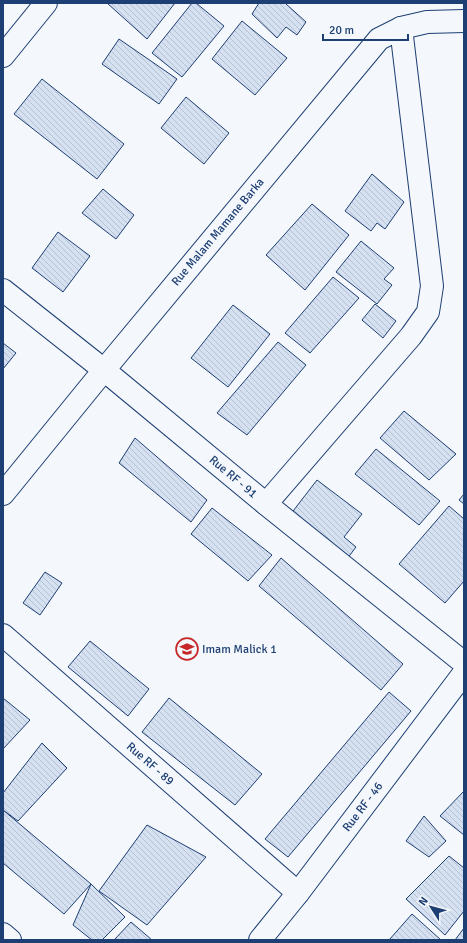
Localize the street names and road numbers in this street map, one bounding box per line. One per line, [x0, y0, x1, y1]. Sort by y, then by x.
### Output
street label: Rue Malam Mamane Barka [168, 175, 268, 289]
street label: Rue RF - 91 [206, 453, 260, 501]
street label: Rue RF - 89 [123, 739, 177, 789]
street label: Rue RF - 46 [340, 779, 386, 835]

